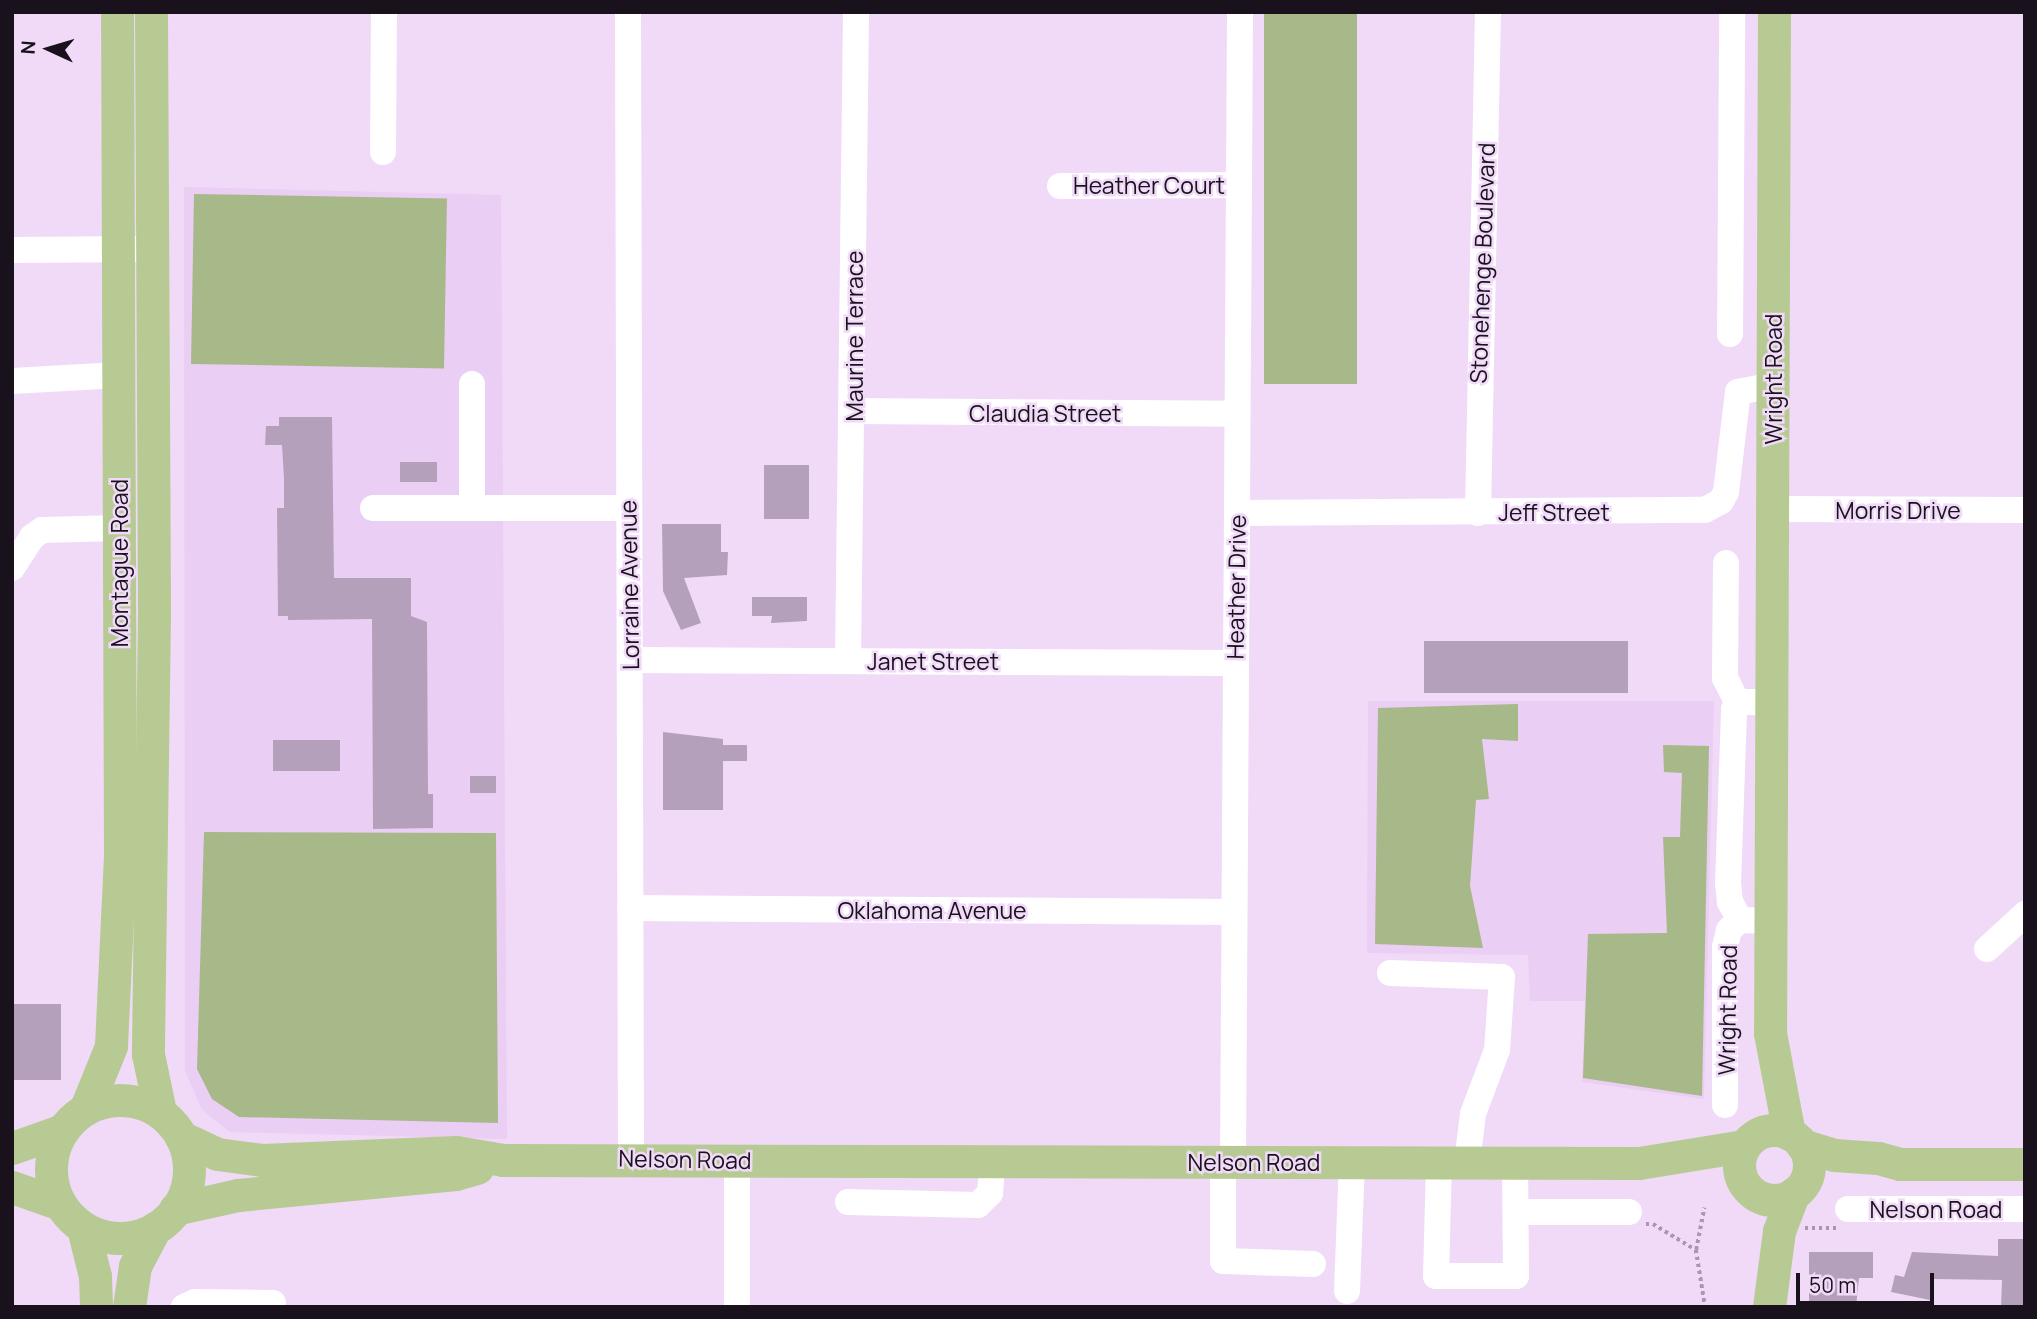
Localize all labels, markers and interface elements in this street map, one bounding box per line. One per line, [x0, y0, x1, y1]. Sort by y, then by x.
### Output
north arrow [14, 14, 84, 84]
text: N [15, 40, 41, 55]
street label: Stonehenge Boulevard [1464, 142, 1500, 384]
street label: Heather Court [1073, 171, 1225, 199]
street label: Maurine Terrace [840, 250, 868, 422]
street label: Wright Road [1759, 314, 1787, 444]
street label: Claudia Street [969, 399, 1121, 427]
street label: Montague Road [105, 479, 133, 647]
street label: Morris Drive [1835, 496, 1961, 524]
street label: Jeff Street [1498, 498, 1610, 526]
street label: Lorraine Avenue [614, 500, 644, 670]
street label: Heather Drive [1221, 514, 1251, 660]
street label: Janet Street [867, 647, 999, 675]
street label: Oklahoma Avenue [837, 896, 1027, 924]
street label: Wright Road [1712, 944, 1742, 1076]
street label: Nelson Road [618, 1144, 752, 1174]
street label: Nelson Road [1187, 1148, 1321, 1176]
street label: Nelson Road [1869, 1195, 2003, 1223]
scale bar [1799, 1260, 1937, 1304]
text: 50 m [1809, 1271, 1856, 1299]

